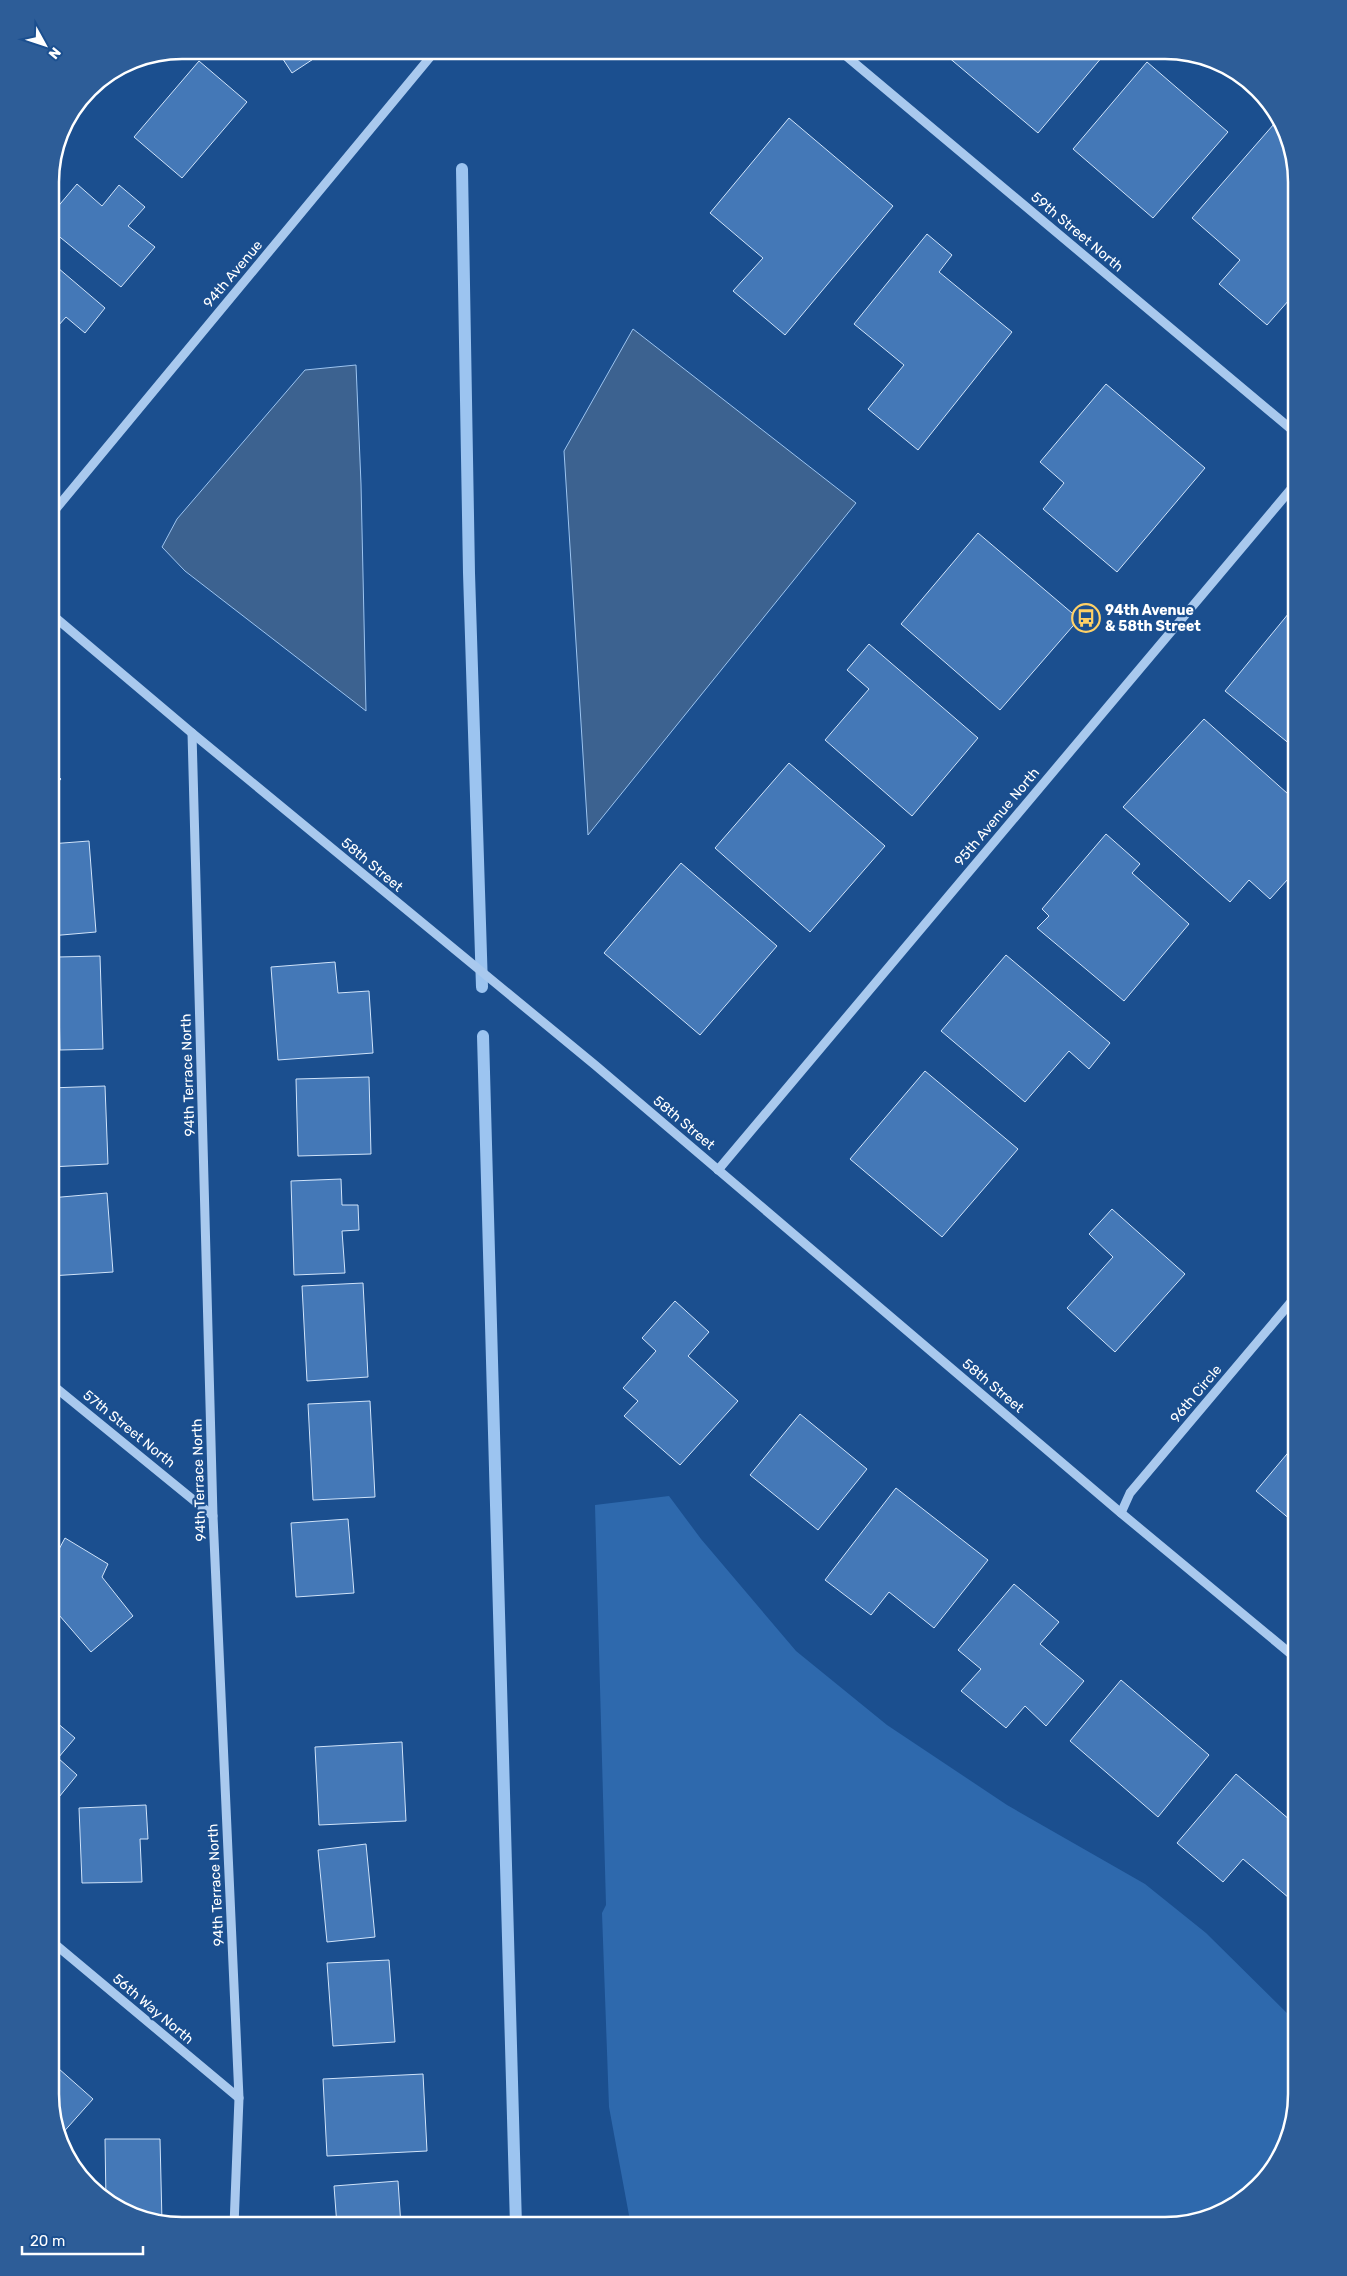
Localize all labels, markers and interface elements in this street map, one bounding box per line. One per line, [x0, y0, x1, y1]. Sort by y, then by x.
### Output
north arrow [20, 20, 70, 70]
text: N [45, 44, 64, 62]
street label: 59th Street North [1027, 189, 1127, 275]
street label: 94th Avenue [200, 237, 266, 311]
place label: 94th Avenue & 58th Street [1105, 602, 1201, 635]
bus stop icon: 94th Avenue & 58th Street [1071, 603, 1101, 633]
street label: 95th Avenue North [951, 764, 1043, 870]
street label: 58th Street [338, 834, 407, 896]
street label: 94th Terrace North [177, 1013, 199, 1137]
street label: 58th Street [650, 1092, 719, 1154]
street label: 58th Street [959, 1355, 1028, 1417]
street label: 96th Circle [1167, 1361, 1225, 1427]
street label: 57th Street North [79, 1387, 179, 1471]
street label: 94th Terrace North [188, 1418, 210, 1542]
street label: 94th Terrace North [204, 1823, 228, 1947]
street label: 56th Way North [109, 1970, 197, 2048]
scale bar [22, 2224, 144, 2256]
text: 20 m [30, 2232, 65, 2250]

